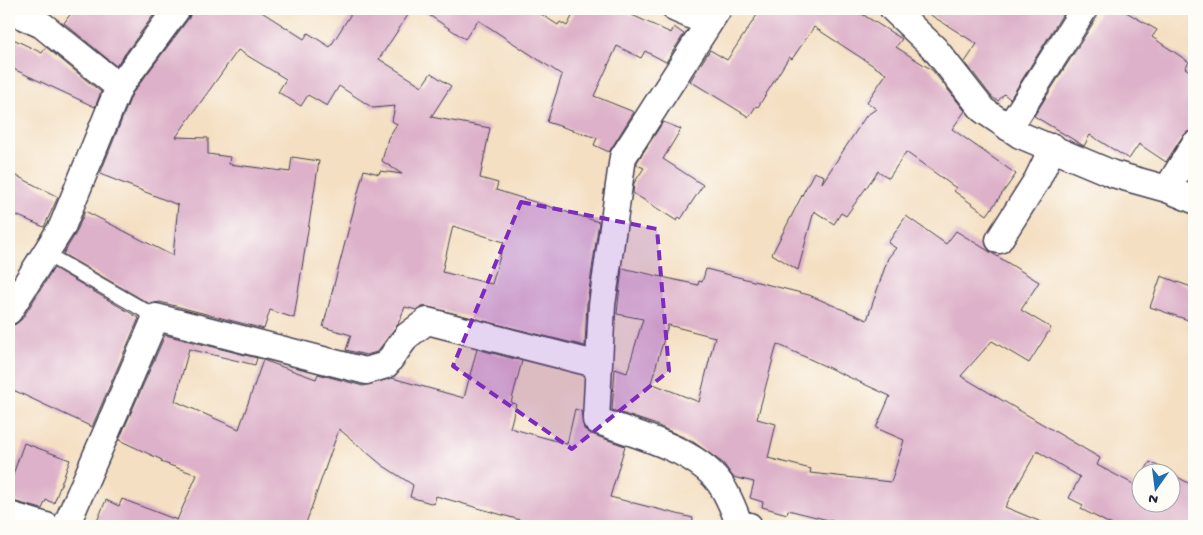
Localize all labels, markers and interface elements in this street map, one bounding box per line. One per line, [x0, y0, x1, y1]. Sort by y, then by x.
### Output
north arrow [1130, 462, 1180, 512]
text: N [1147, 489, 1160, 508]

